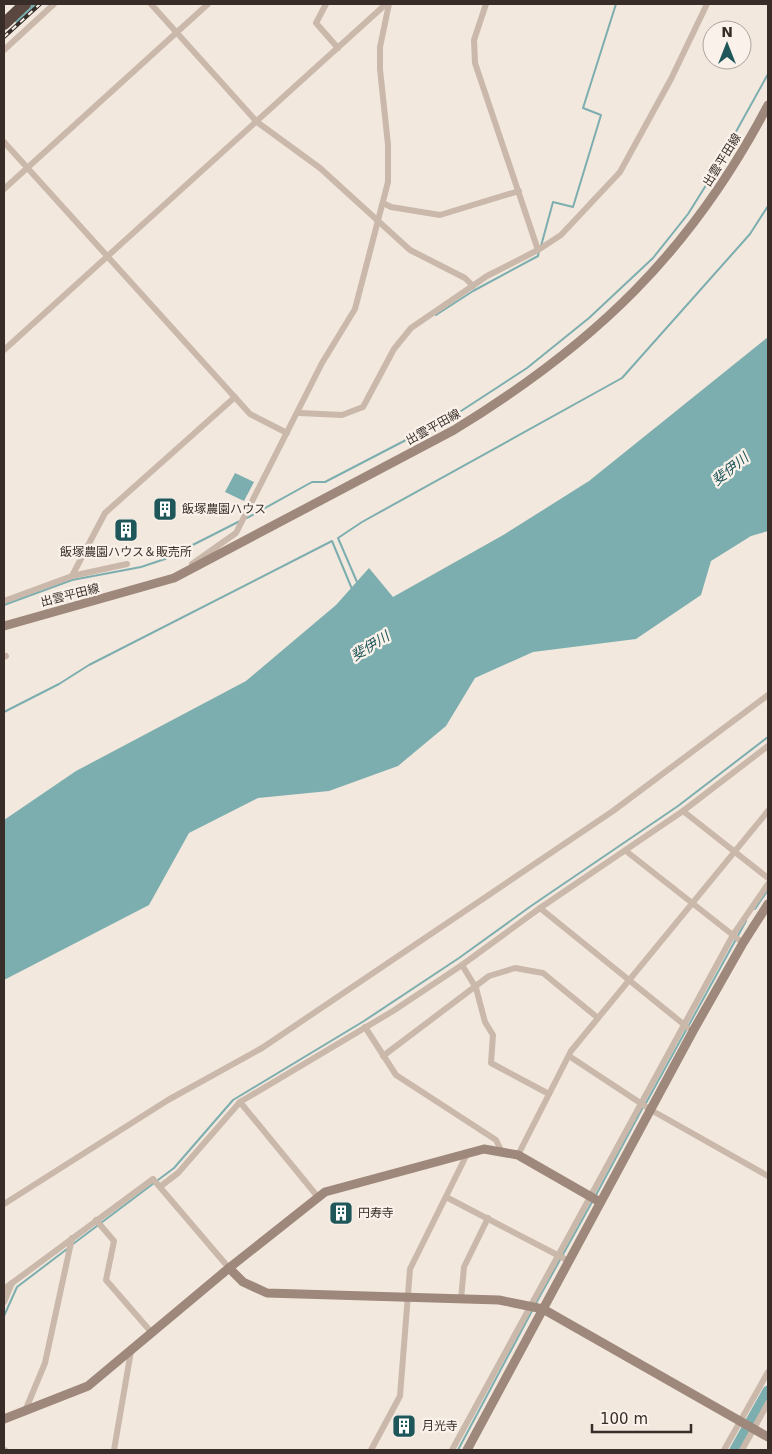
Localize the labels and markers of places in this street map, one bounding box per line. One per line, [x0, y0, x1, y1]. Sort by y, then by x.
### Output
building icon: 飯塚農園ハウス [152, 496, 178, 522]
place label: 飯塚農園ハウス [182, 502, 266, 516]
building icon: 飯塚農園ハウス＆販売所 [113, 517, 139, 543]
place label: 飯塚農園ハウス＆販売所 [60, 545, 192, 559]
building icon: 円寿寺 [328, 1200, 354, 1226]
place label: 円寿寺 [358, 1206, 394, 1220]
building icon: 月光寺 [391, 1413, 417, 1439]
place label: 月光寺 [422, 1419, 458, 1433]

